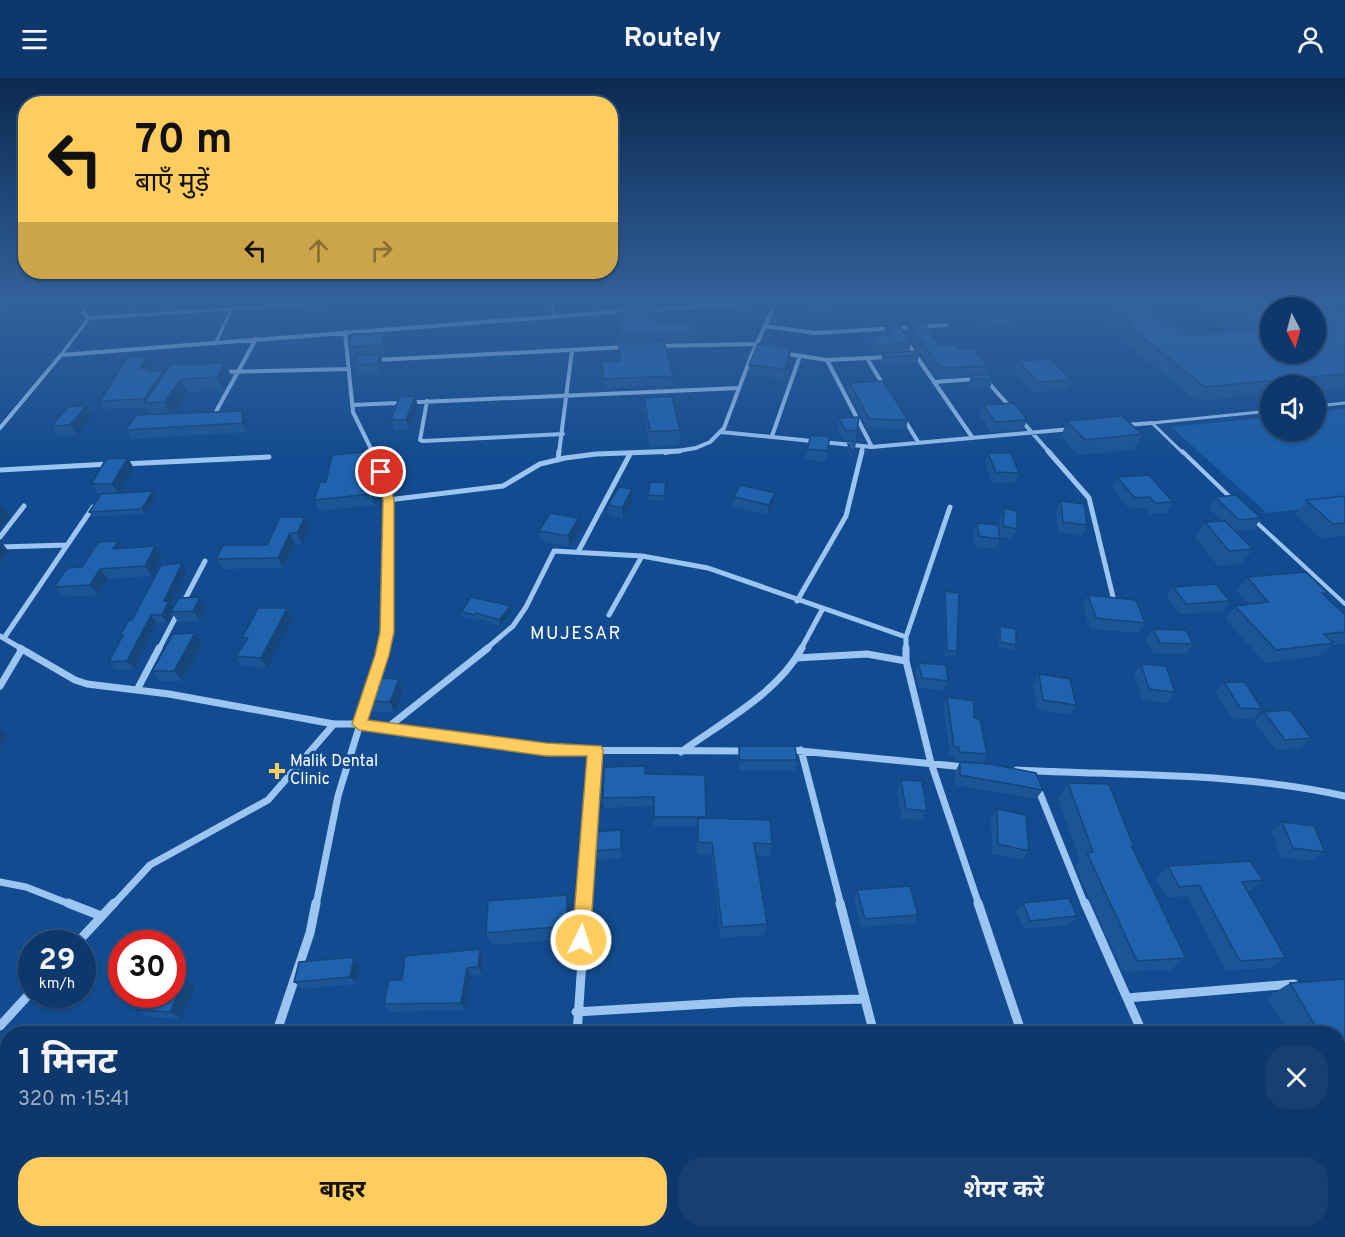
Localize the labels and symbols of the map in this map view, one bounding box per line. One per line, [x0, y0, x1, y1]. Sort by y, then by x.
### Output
north arrow [1260, 297, 1326, 363]
pin [355, 446, 406, 497]
district label: MUJESAR [530, 623, 622, 646]
place label: Malik Dental Clinic [290, 752, 378, 790]
marker: Malik Dental Clinic [268, 762, 286, 780]
position arrow [549, 908, 613, 972]
speed limit sign: 30 [108, 930, 186, 1008]

